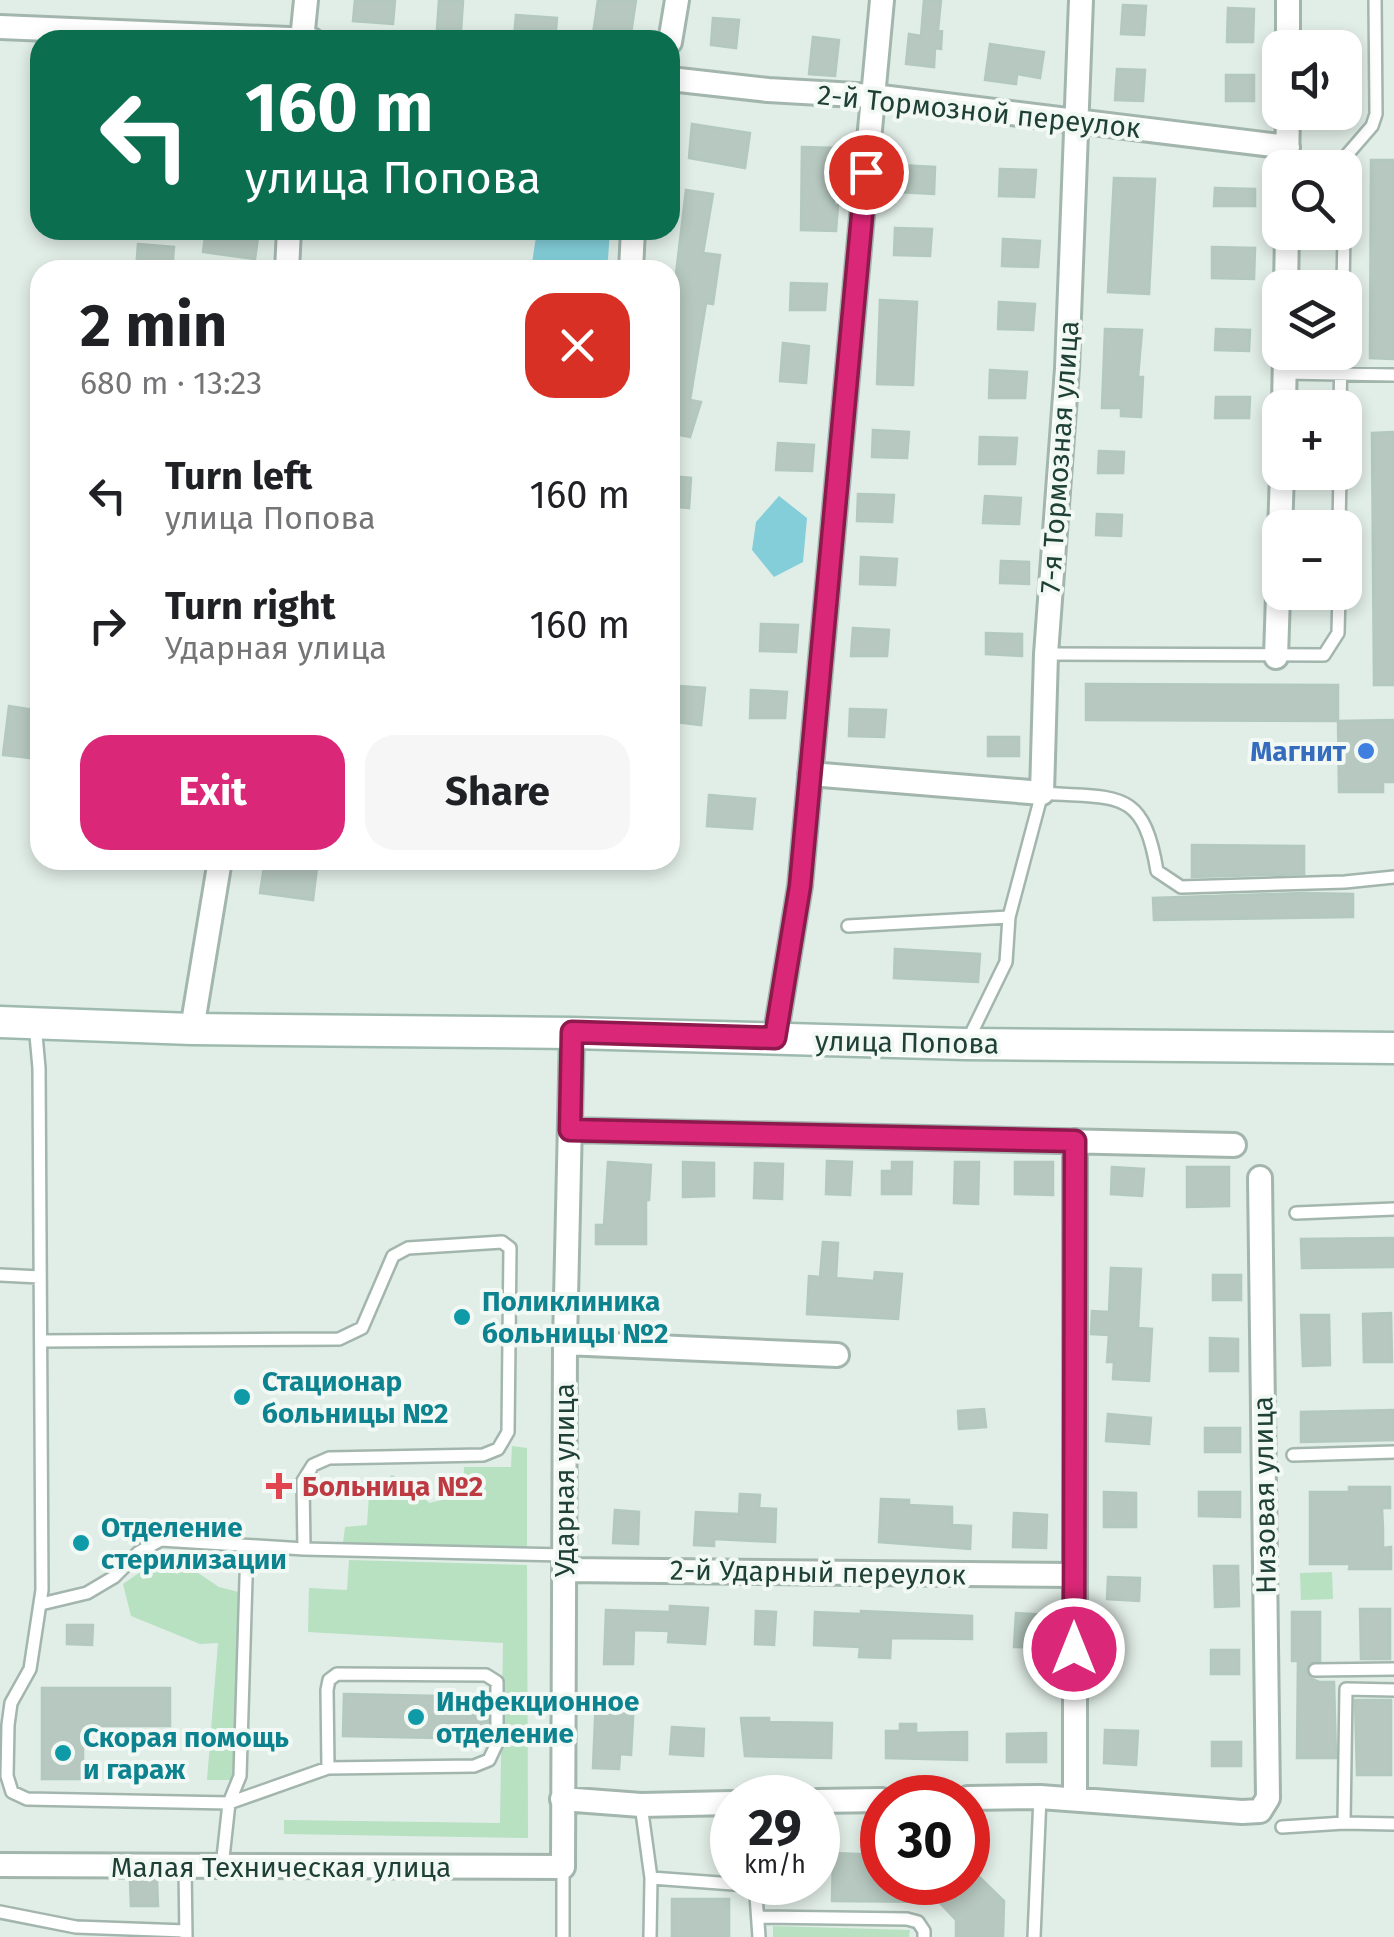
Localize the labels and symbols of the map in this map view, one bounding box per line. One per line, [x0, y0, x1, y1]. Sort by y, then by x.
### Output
street label: 2-й Тормозной переулок [816, 78, 1143, 145]
pin [824, 130, 909, 215]
street label: 7-я Тормозная улица [1034, 320, 1085, 594]
place label: Магнит [1250, 735, 1347, 768]
marker: Магнит [1355, 740, 1377, 762]
street label: улица Попова [815, 1024, 999, 1061]
place label: Поликлиника больницы №2 [482, 1285, 668, 1350]
marker: Поликлиника больницы №2 [451, 1306, 473, 1328]
place label: Стационар больницы №2 [262, 1365, 448, 1430]
street label: Ударная улица [548, 1383, 581, 1577]
marker: Стационар больницы №2 [231, 1386, 253, 1408]
street label: Низовая улица [1246, 1396, 1283, 1594]
place label: Больница №2 [302, 1470, 483, 1503]
marker: Больница №2 [266, 1473, 292, 1499]
place label: Отделение стерилизации [101, 1511, 287, 1576]
marker: Отделение стерилизации [70, 1532, 92, 1554]
street label: 2-й Ударный переулок [670, 1553, 967, 1592]
position arrow [1022, 1597, 1126, 1701]
place label: Инфекционное отделение [436, 1685, 639, 1750]
marker: Инфекционное отделение [405, 1706, 427, 1728]
place label: Скорая помощь и гараж [83, 1721, 289, 1786]
marker: Скорая помощь и гараж [52, 1742, 74, 1764]
speed limit sign: 30 [860, 1775, 990, 1905]
street label: Малая Техническая улица [111, 1851, 451, 1884]

